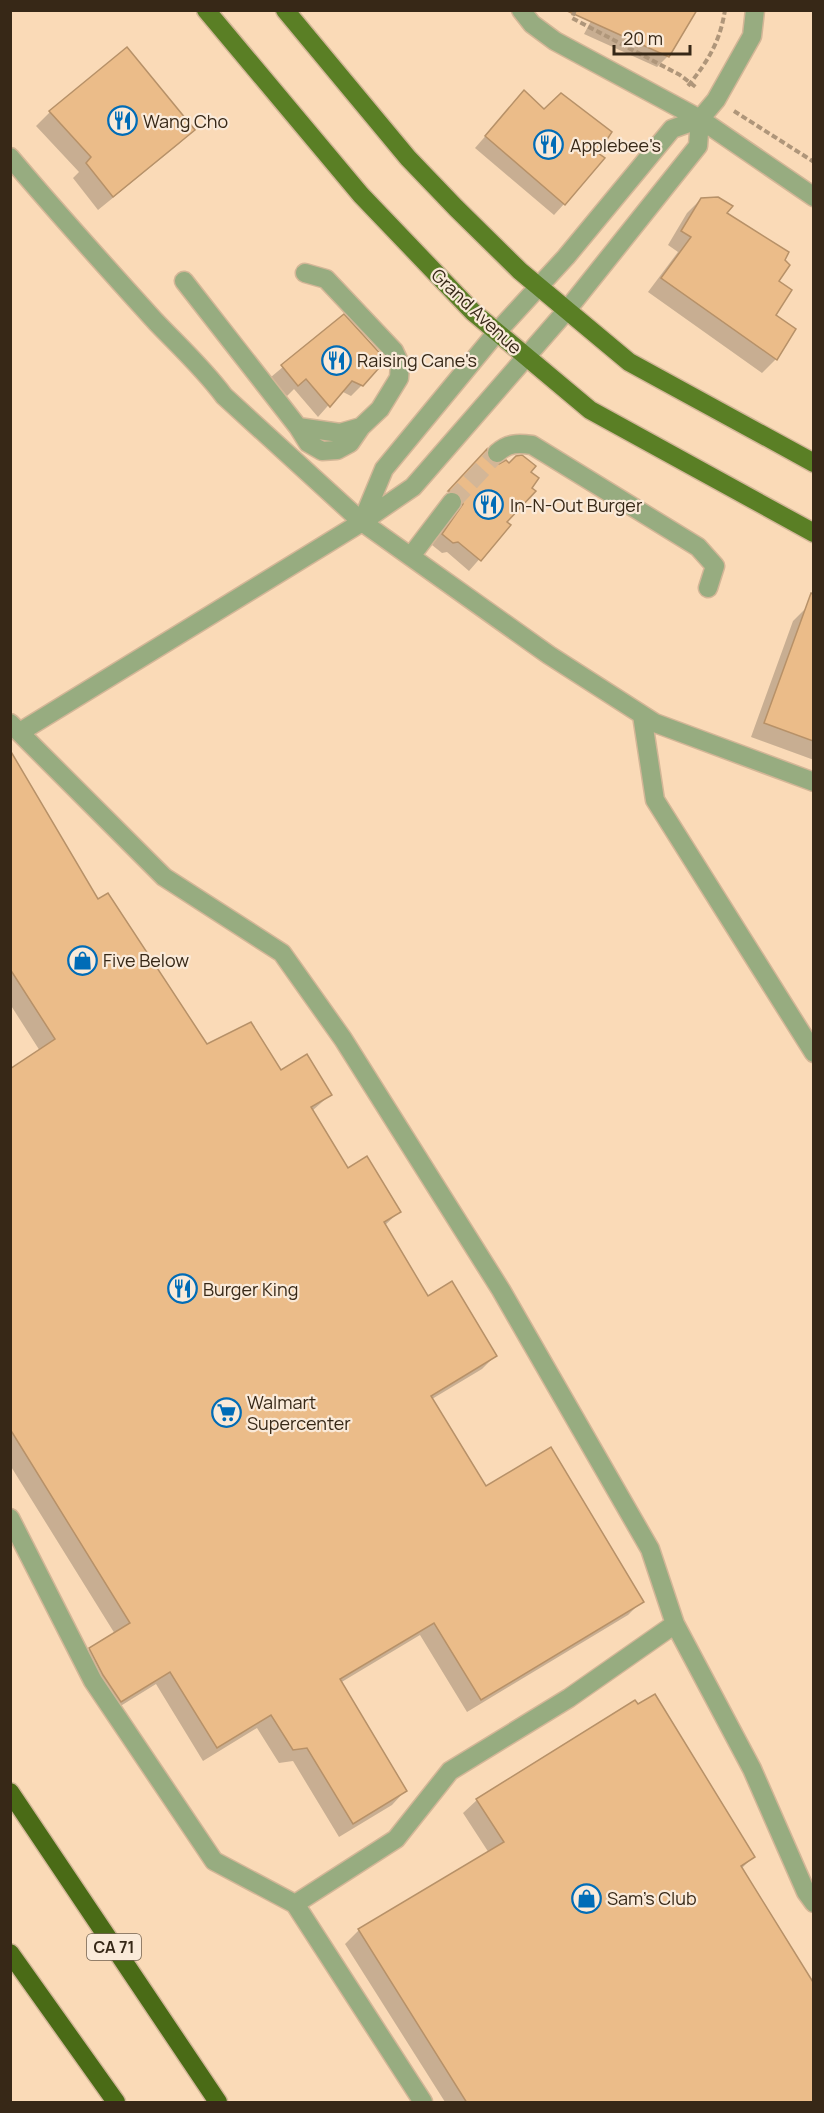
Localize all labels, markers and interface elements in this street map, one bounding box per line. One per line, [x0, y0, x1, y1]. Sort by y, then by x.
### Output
scale bar [614, 18, 690, 56]
text: 20 m [623, 26, 663, 50]
restaurant icon: Wang Cho [106, 105, 138, 137]
place label: Wang Cho [143, 109, 228, 133]
restaurant icon: Applebee's [533, 129, 565, 161]
place label: Applebee's [570, 133, 661, 157]
street label: Grand Avenue [427, 263, 527, 359]
restaurant icon: Raising Cane's [320, 344, 352, 376]
place label: Raising Cane's [357, 348, 477, 372]
restaurant icon: In-N-Out Burger [473, 489, 505, 521]
place label: In-N-Out Burger [510, 493, 643, 517]
shop icon: Five Below [66, 944, 98, 976]
place label: Five Below [103, 948, 189, 972]
restaurant icon: Burger King [166, 1273, 198, 1305]
place label: Burger King [203, 1277, 298, 1301]
place label: Walmart Supercenter [247, 1390, 351, 1435]
supermarket icon: Walmart Supercenter [210, 1396, 242, 1428]
shop icon: Sam's Club [570, 1882, 602, 1914]
place label: Sam's Club [607, 1886, 697, 1910]
road number: CA 71 [87, 1934, 141, 1960]

